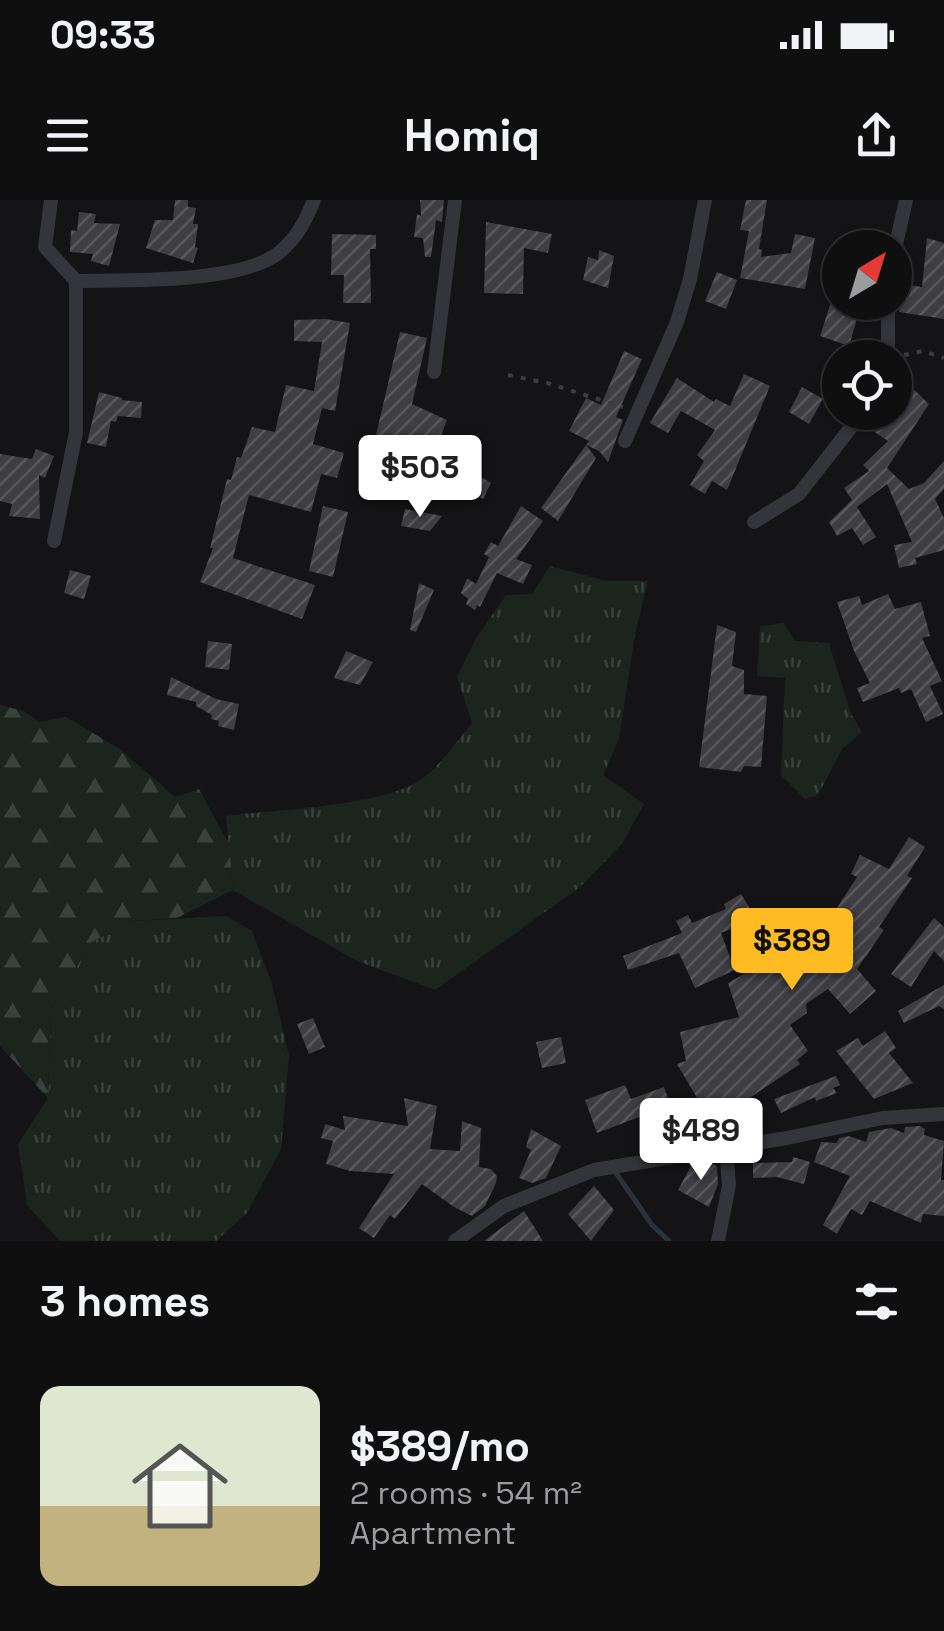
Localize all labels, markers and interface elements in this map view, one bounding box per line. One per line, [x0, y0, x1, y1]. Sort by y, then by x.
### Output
text: 09:33 [50, 11, 156, 59]
text: Homiq [404, 107, 540, 164]
icon: menu [40, 108, 95, 163]
icon: share [849, 108, 904, 163]
north arrow [822, 230, 912, 320]
map controls [822, 230, 912, 430]
button: locate [822, 340, 912, 430]
pin: $503 [361, 435, 479, 520]
text: $503 [381, 447, 459, 487]
pin: $389 [733, 908, 851, 993]
text: $389 [753, 920, 831, 960]
pin: $489 [642, 1098, 760, 1183]
text: $489 [662, 1110, 740, 1150]
icon: filters [849, 1274, 904, 1329]
text: 3 homes [40, 1275, 210, 1328]
text: $389/mo [350, 1420, 530, 1473]
icon: home [120, 1426, 240, 1546]
text: 2 rooms · 54 m² [350, 1473, 582, 1513]
text: Apartment [350, 1513, 516, 1553]

